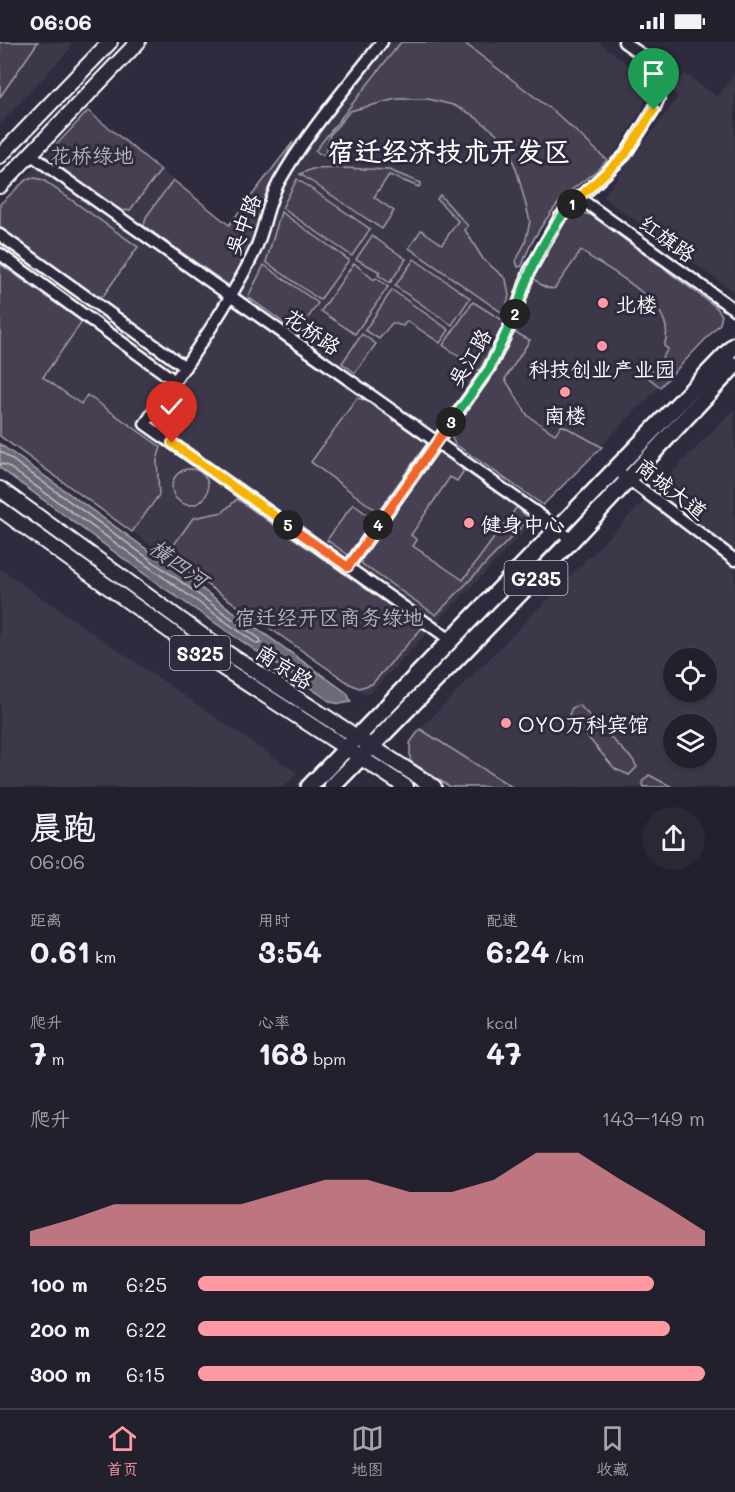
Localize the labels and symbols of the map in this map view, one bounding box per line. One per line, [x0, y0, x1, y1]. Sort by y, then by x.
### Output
pin [628, 48, 679, 110]
district label: 宿迁经济技术开发区 [328, 133, 571, 168]
park label: 花桥绿地 [50, 141, 134, 168]
pin: 1 [557, 189, 587, 219]
street label: 吴中路 [218, 190, 266, 258]
street label: 红旗路 [635, 209, 701, 267]
place label: 北楼 [615, 290, 657, 317]
marker: 北楼 [596, 296, 610, 310]
pin: 2 [500, 299, 530, 329]
street label: 花桥路 [279, 302, 347, 360]
street label: 吴江路 [441, 323, 497, 391]
marker: 科技创业产业园 [595, 339, 609, 353]
place label: 科技创业产业园 [529, 355, 676, 382]
pin [146, 381, 197, 443]
marker: 南楼 [558, 385, 572, 399]
place label: 南楼 [544, 401, 586, 428]
pin: 3 [436, 407, 466, 437]
street label: 商城大道 [631, 452, 713, 524]
pin: 5 [273, 510, 303, 540]
pin: 4 [363, 510, 393, 540]
place label: 健身中心 [481, 510, 565, 537]
marker: 健身中心 [462, 516, 476, 530]
water label: 横四河 [144, 532, 217, 596]
road number: G235 [504, 561, 568, 595]
park label: 宿迁经开区商务绿地 [235, 603, 424, 630]
road number: S325 [170, 636, 230, 670]
street label: 南京路 [251, 638, 319, 694]
place label: OYO万科宾馆 [518, 710, 649, 737]
marker: OYO万科宾馆 [499, 716, 513, 730]

